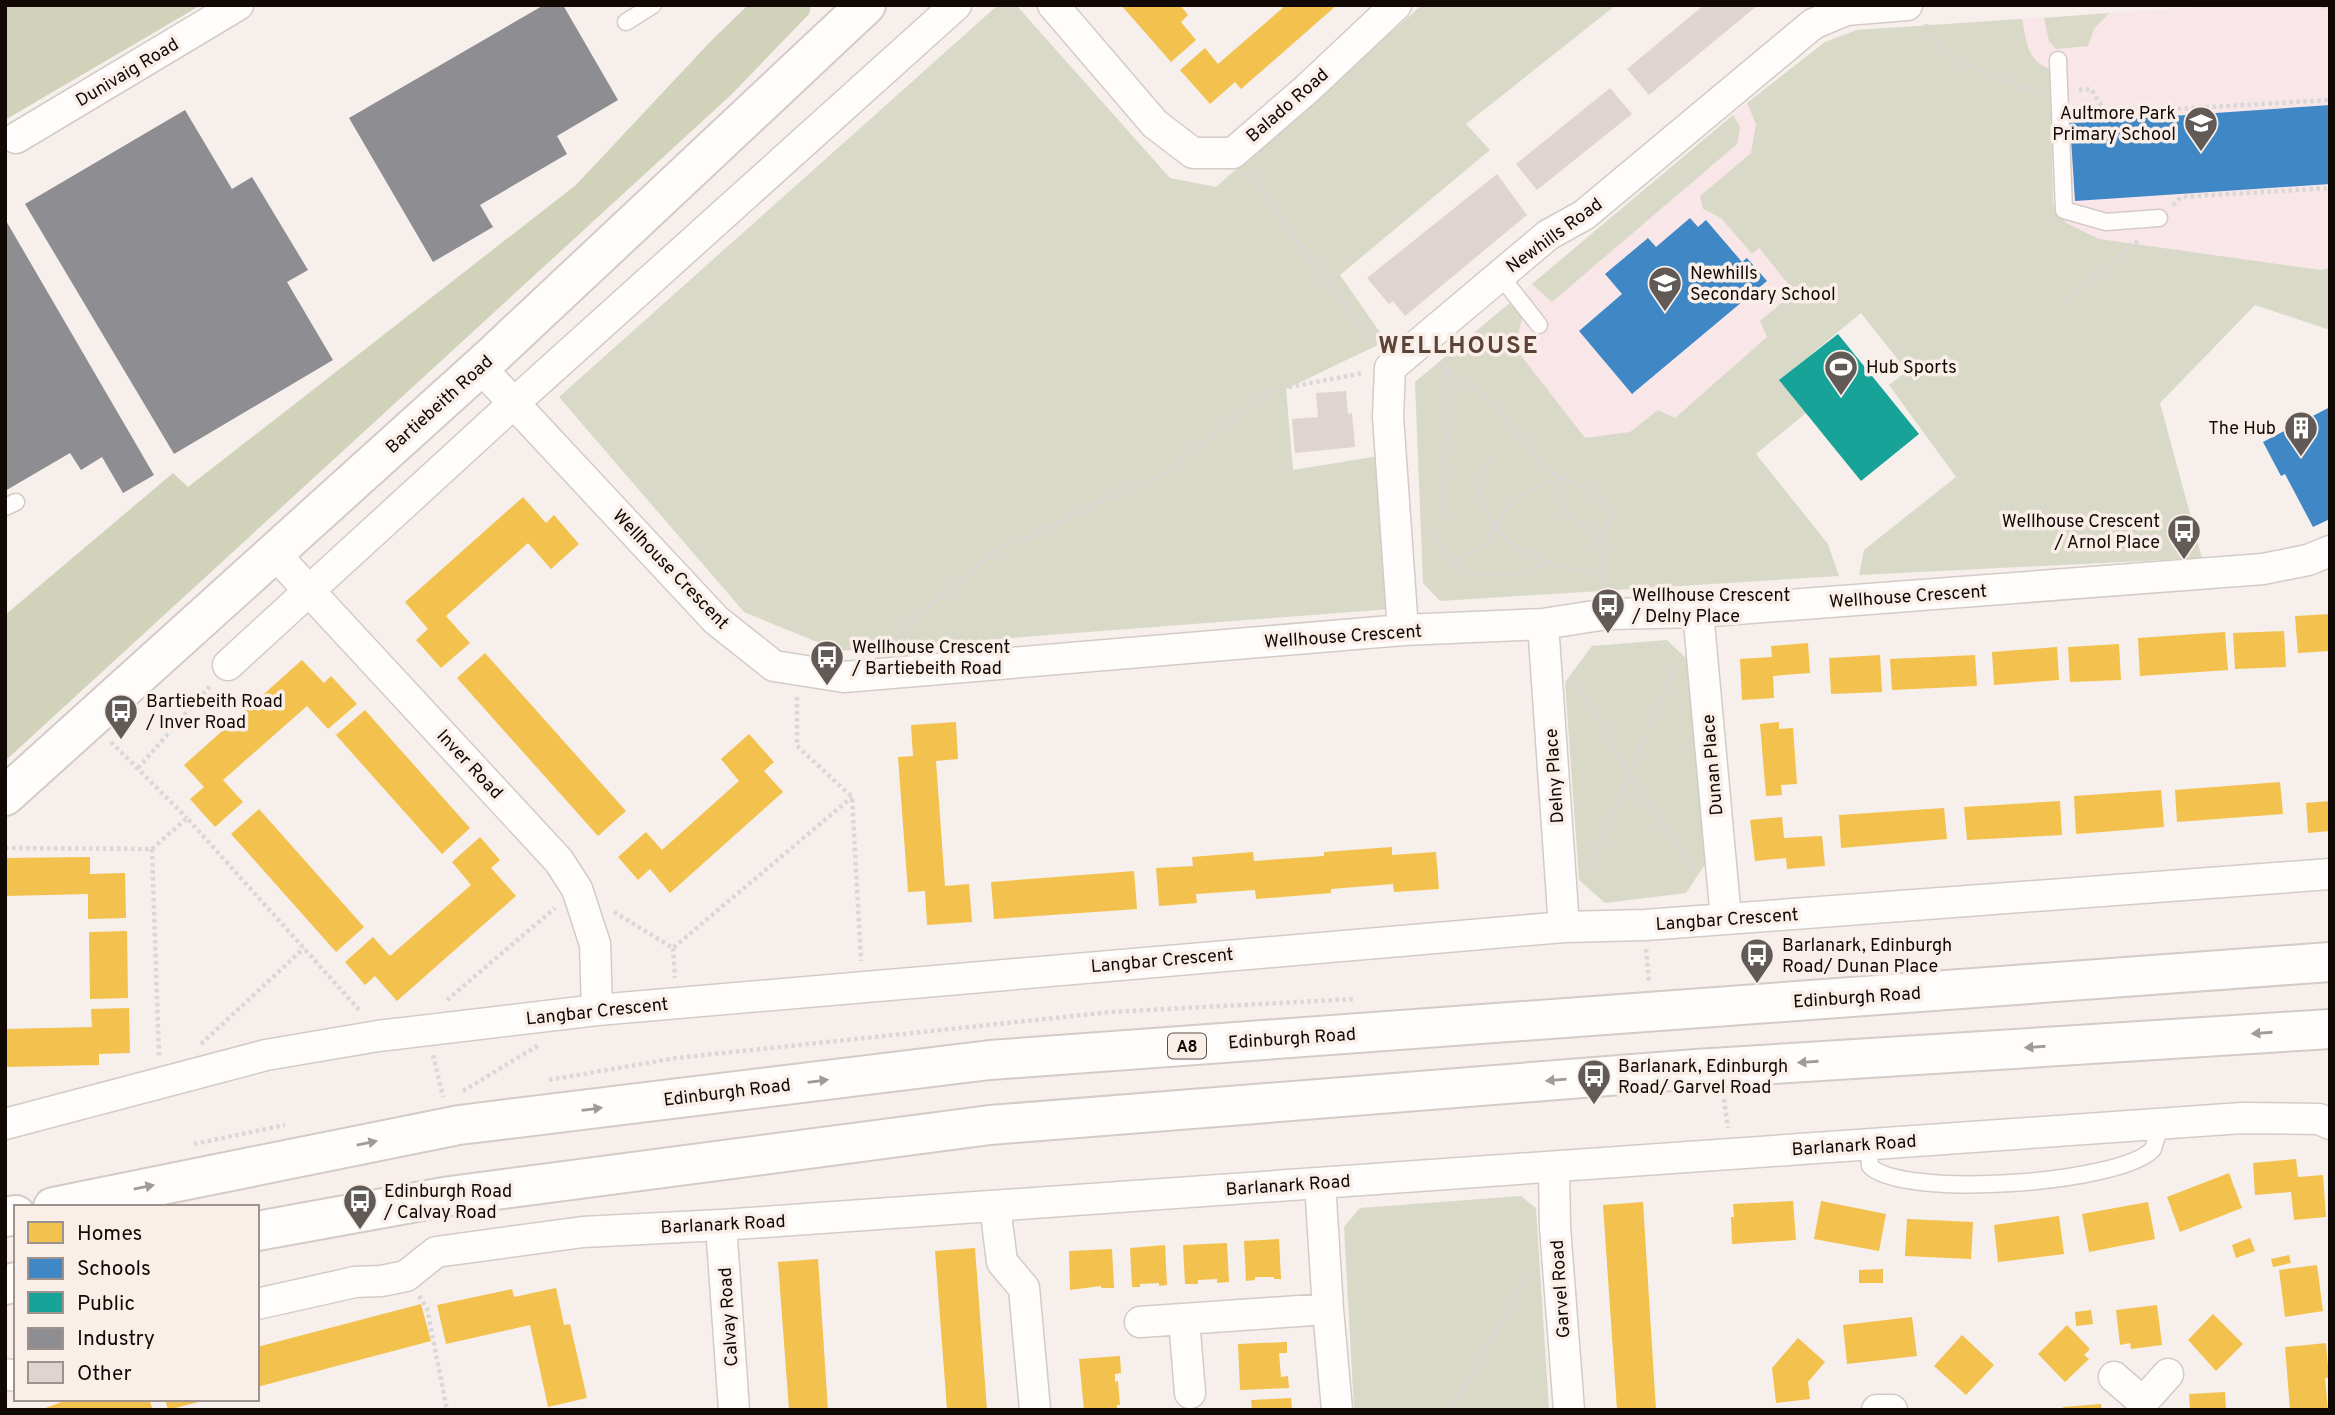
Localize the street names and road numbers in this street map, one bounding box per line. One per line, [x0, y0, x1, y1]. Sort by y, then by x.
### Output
street label: Dunivaig Road [72, 34, 183, 113]
street label: Balado Road [1242, 64, 1334, 148]
street label: Newhills Road [1502, 194, 1608, 279]
street label: Bartiebeith Road [381, 351, 499, 459]
street label: Wellhouse Crescent [607, 505, 733, 635]
street label: Wellhouse Crescent [1828, 581, 1988, 614]
street label: Wellhouse Crescent [1263, 621, 1423, 654]
street label: Dunan Place [1698, 713, 1729, 816]
street label: Inver Road [431, 725, 507, 805]
street label: Delny Place [1541, 728, 1570, 824]
street label: Langbar Crescent [1655, 904, 1799, 937]
street label: Langbar Crescent [1090, 944, 1234, 979]
street label: Edinburgh Road [1792, 983, 1922, 1014]
street label: Langbar Crescent [525, 994, 670, 1031]
street label: Edinburgh Road [1227, 1024, 1357, 1055]
road number: A8 [1168, 1034, 1206, 1058]
street label: Edinburgh Road [662, 1074, 792, 1113]
street label: Barlanark Road [1791, 1131, 1917, 1162]
street label: Barlanark Road [1225, 1171, 1351, 1202]
street label: Barlanark Road [660, 1211, 786, 1240]
street label: Garvel Road [1547, 1239, 1576, 1339]
street label: Calvay Road [715, 1266, 744, 1367]

